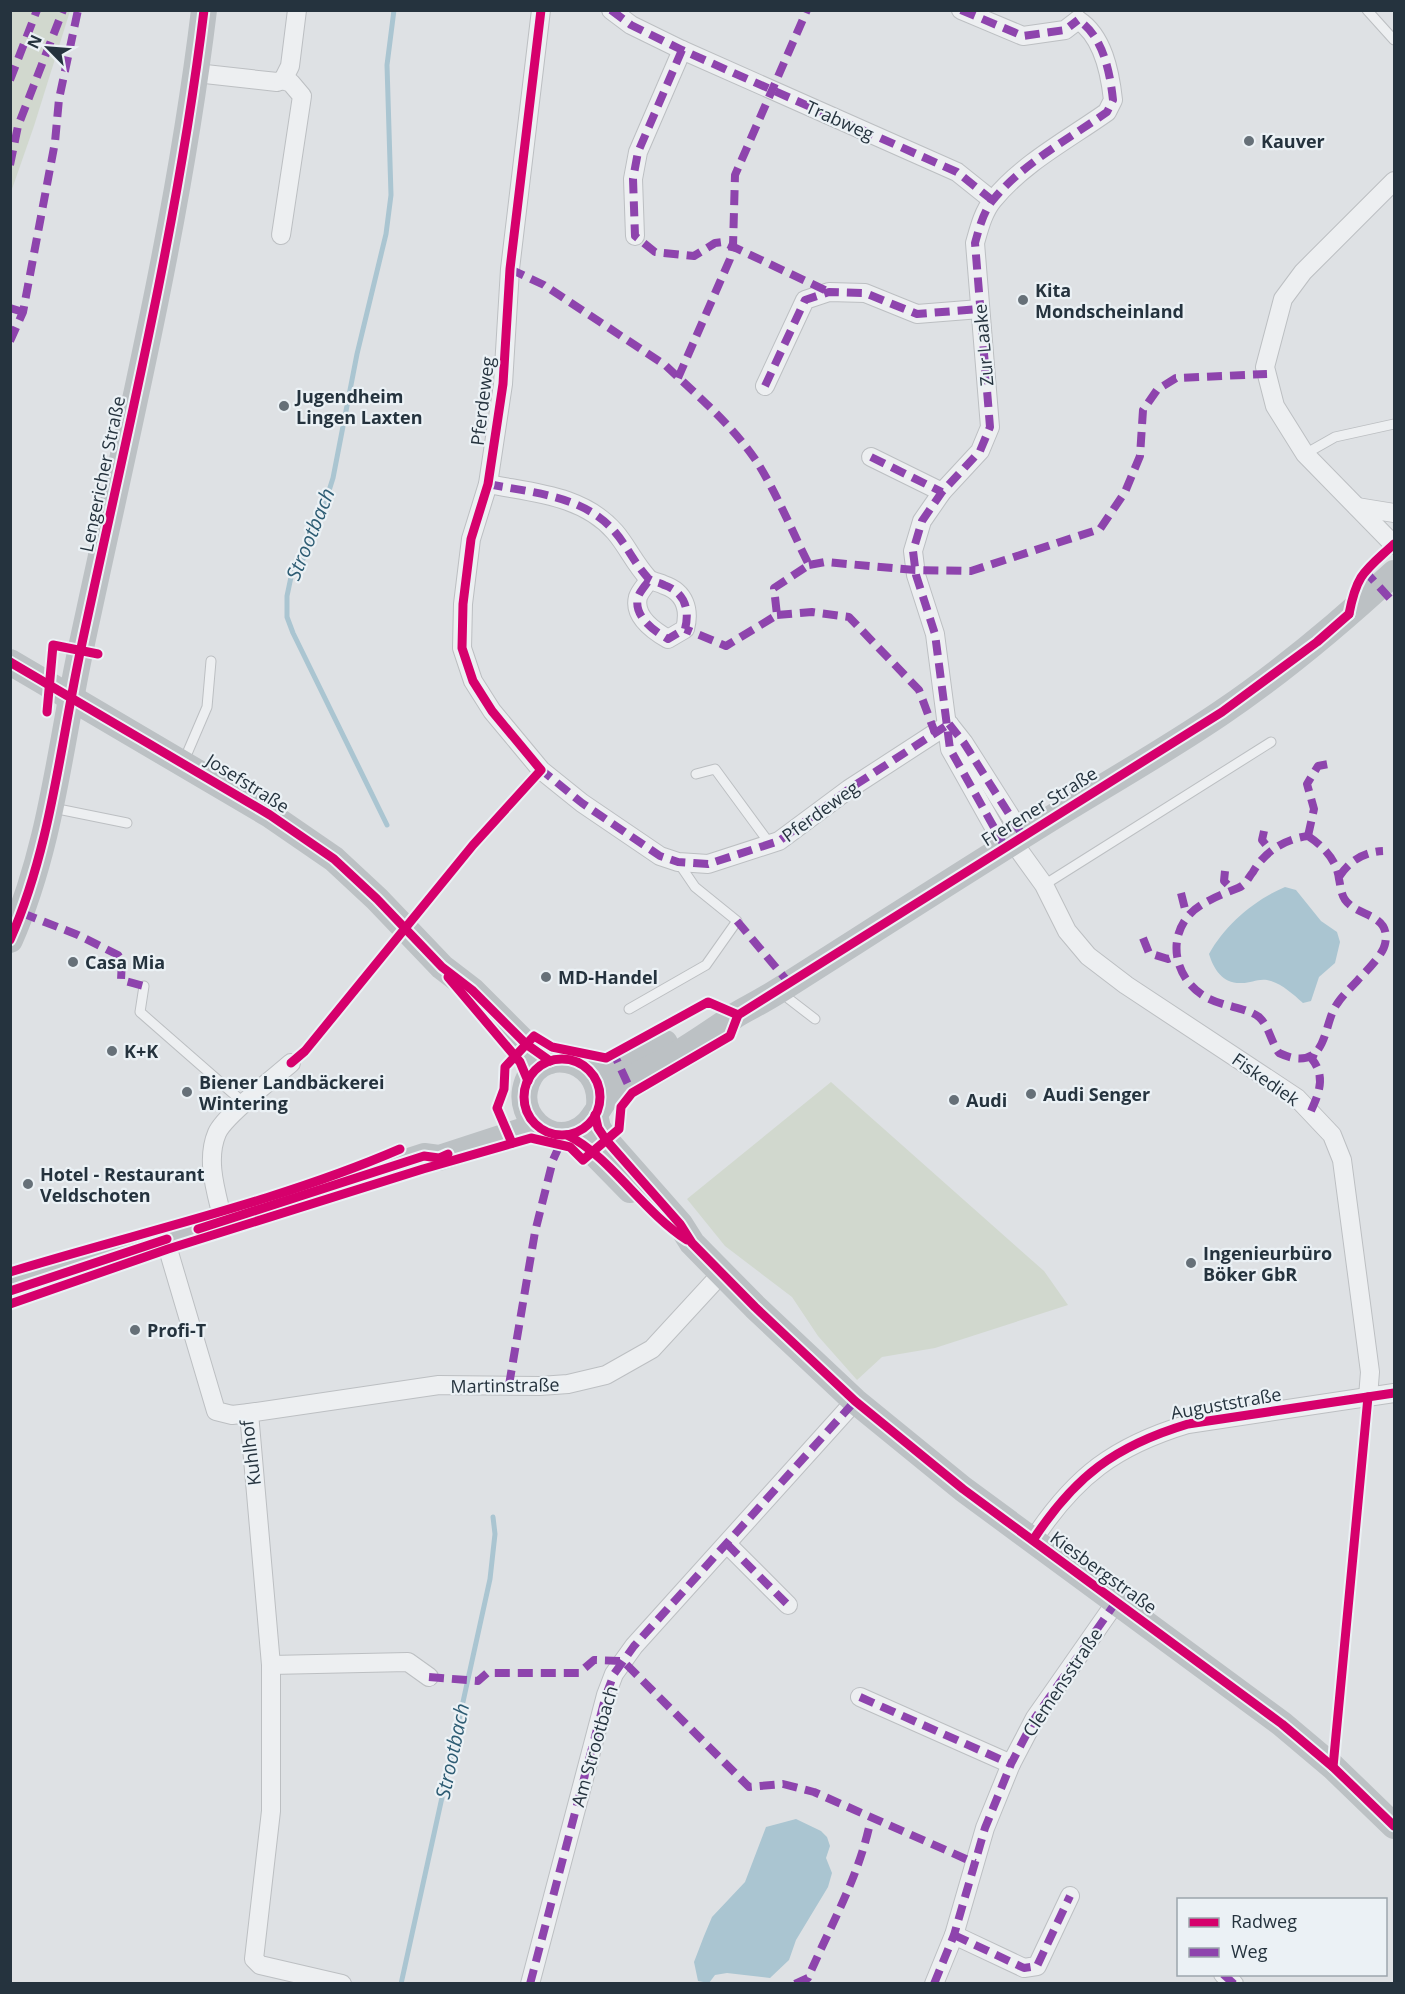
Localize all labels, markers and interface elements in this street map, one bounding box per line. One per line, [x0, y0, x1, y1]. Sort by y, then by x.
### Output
north arrow [18, 18, 78, 78]
text: N [22, 31, 47, 52]
street label: Trabweg [802, 94, 878, 146]
place label: Kauver [1261, 129, 1325, 153]
marker: Kauver [1242, 134, 1256, 148]
place label: Kita Mondscheinland [1035, 278, 1184, 323]
marker: Kita Mondscheinland [1016, 293, 1030, 307]
street label: Zur Laake [967, 303, 999, 387]
street label: Pferdeweg [465, 355, 499, 447]
place label: Jugendheim Lingen Laxten [294, 384, 423, 429]
street label: Lengericher Straße [74, 394, 130, 554]
marker: Jugendheim Lingen Laxten [277, 399, 291, 413]
water label: Strootbach [279, 484, 341, 584]
street label: Josefstraße [200, 747, 294, 818]
street label: Frerener Straße [977, 761, 1101, 851]
street label: Pferdeweg [777, 775, 863, 847]
place label: Casa Mia [85, 950, 165, 974]
marker: Casa Mia [66, 955, 80, 969]
place label: MD-Handel [558, 965, 658, 989]
marker: MD-Handel [539, 970, 553, 984]
place label: K+K [124, 1039, 158, 1063]
marker: K+K [105, 1044, 119, 1058]
street label: Fiskediek [1228, 1047, 1305, 1111]
place label: Biener Landbäckerei Wintering [199, 1070, 384, 1115]
place label: Audi Senger [1043, 1082, 1150, 1106]
marker: Biener Landbäckerei Wintering [180, 1085, 194, 1099]
marker: Audi Senger [1024, 1087, 1038, 1101]
place label: Audi [966, 1088, 1007, 1112]
marker: Audi [947, 1093, 961, 1107]
place label: Hotel - Restaurant Veldschoten [40, 1162, 205, 1207]
marker: Hotel - Restaurant Veldschoten [21, 1177, 35, 1191]
place label: Ingenieurbüro Böker GbR [1203, 1241, 1332, 1286]
marker: Ingenieurbüro Böker GbR [1184, 1256, 1198, 1270]
place label: Profi-T [147, 1318, 207, 1342]
marker: Profi-T [128, 1323, 142, 1337]
street label: Martinstraße [450, 1372, 560, 1398]
street label: Auguststraße [1169, 1381, 1283, 1425]
street label: Kuhlhof [234, 1418, 266, 1487]
street label: Kiesbergstraße [1046, 1525, 1162, 1619]
street label: Clemensstraße [1017, 1623, 1107, 1741]
street label: Am Strootbach [565, 1683, 623, 1809]
water label: Strootbach [429, 1701, 475, 1801]
legend [1177, 1898, 1387, 1976]
text: Radweg [1231, 1909, 1297, 1933]
text: Weg [1231, 1939, 1268, 1963]

